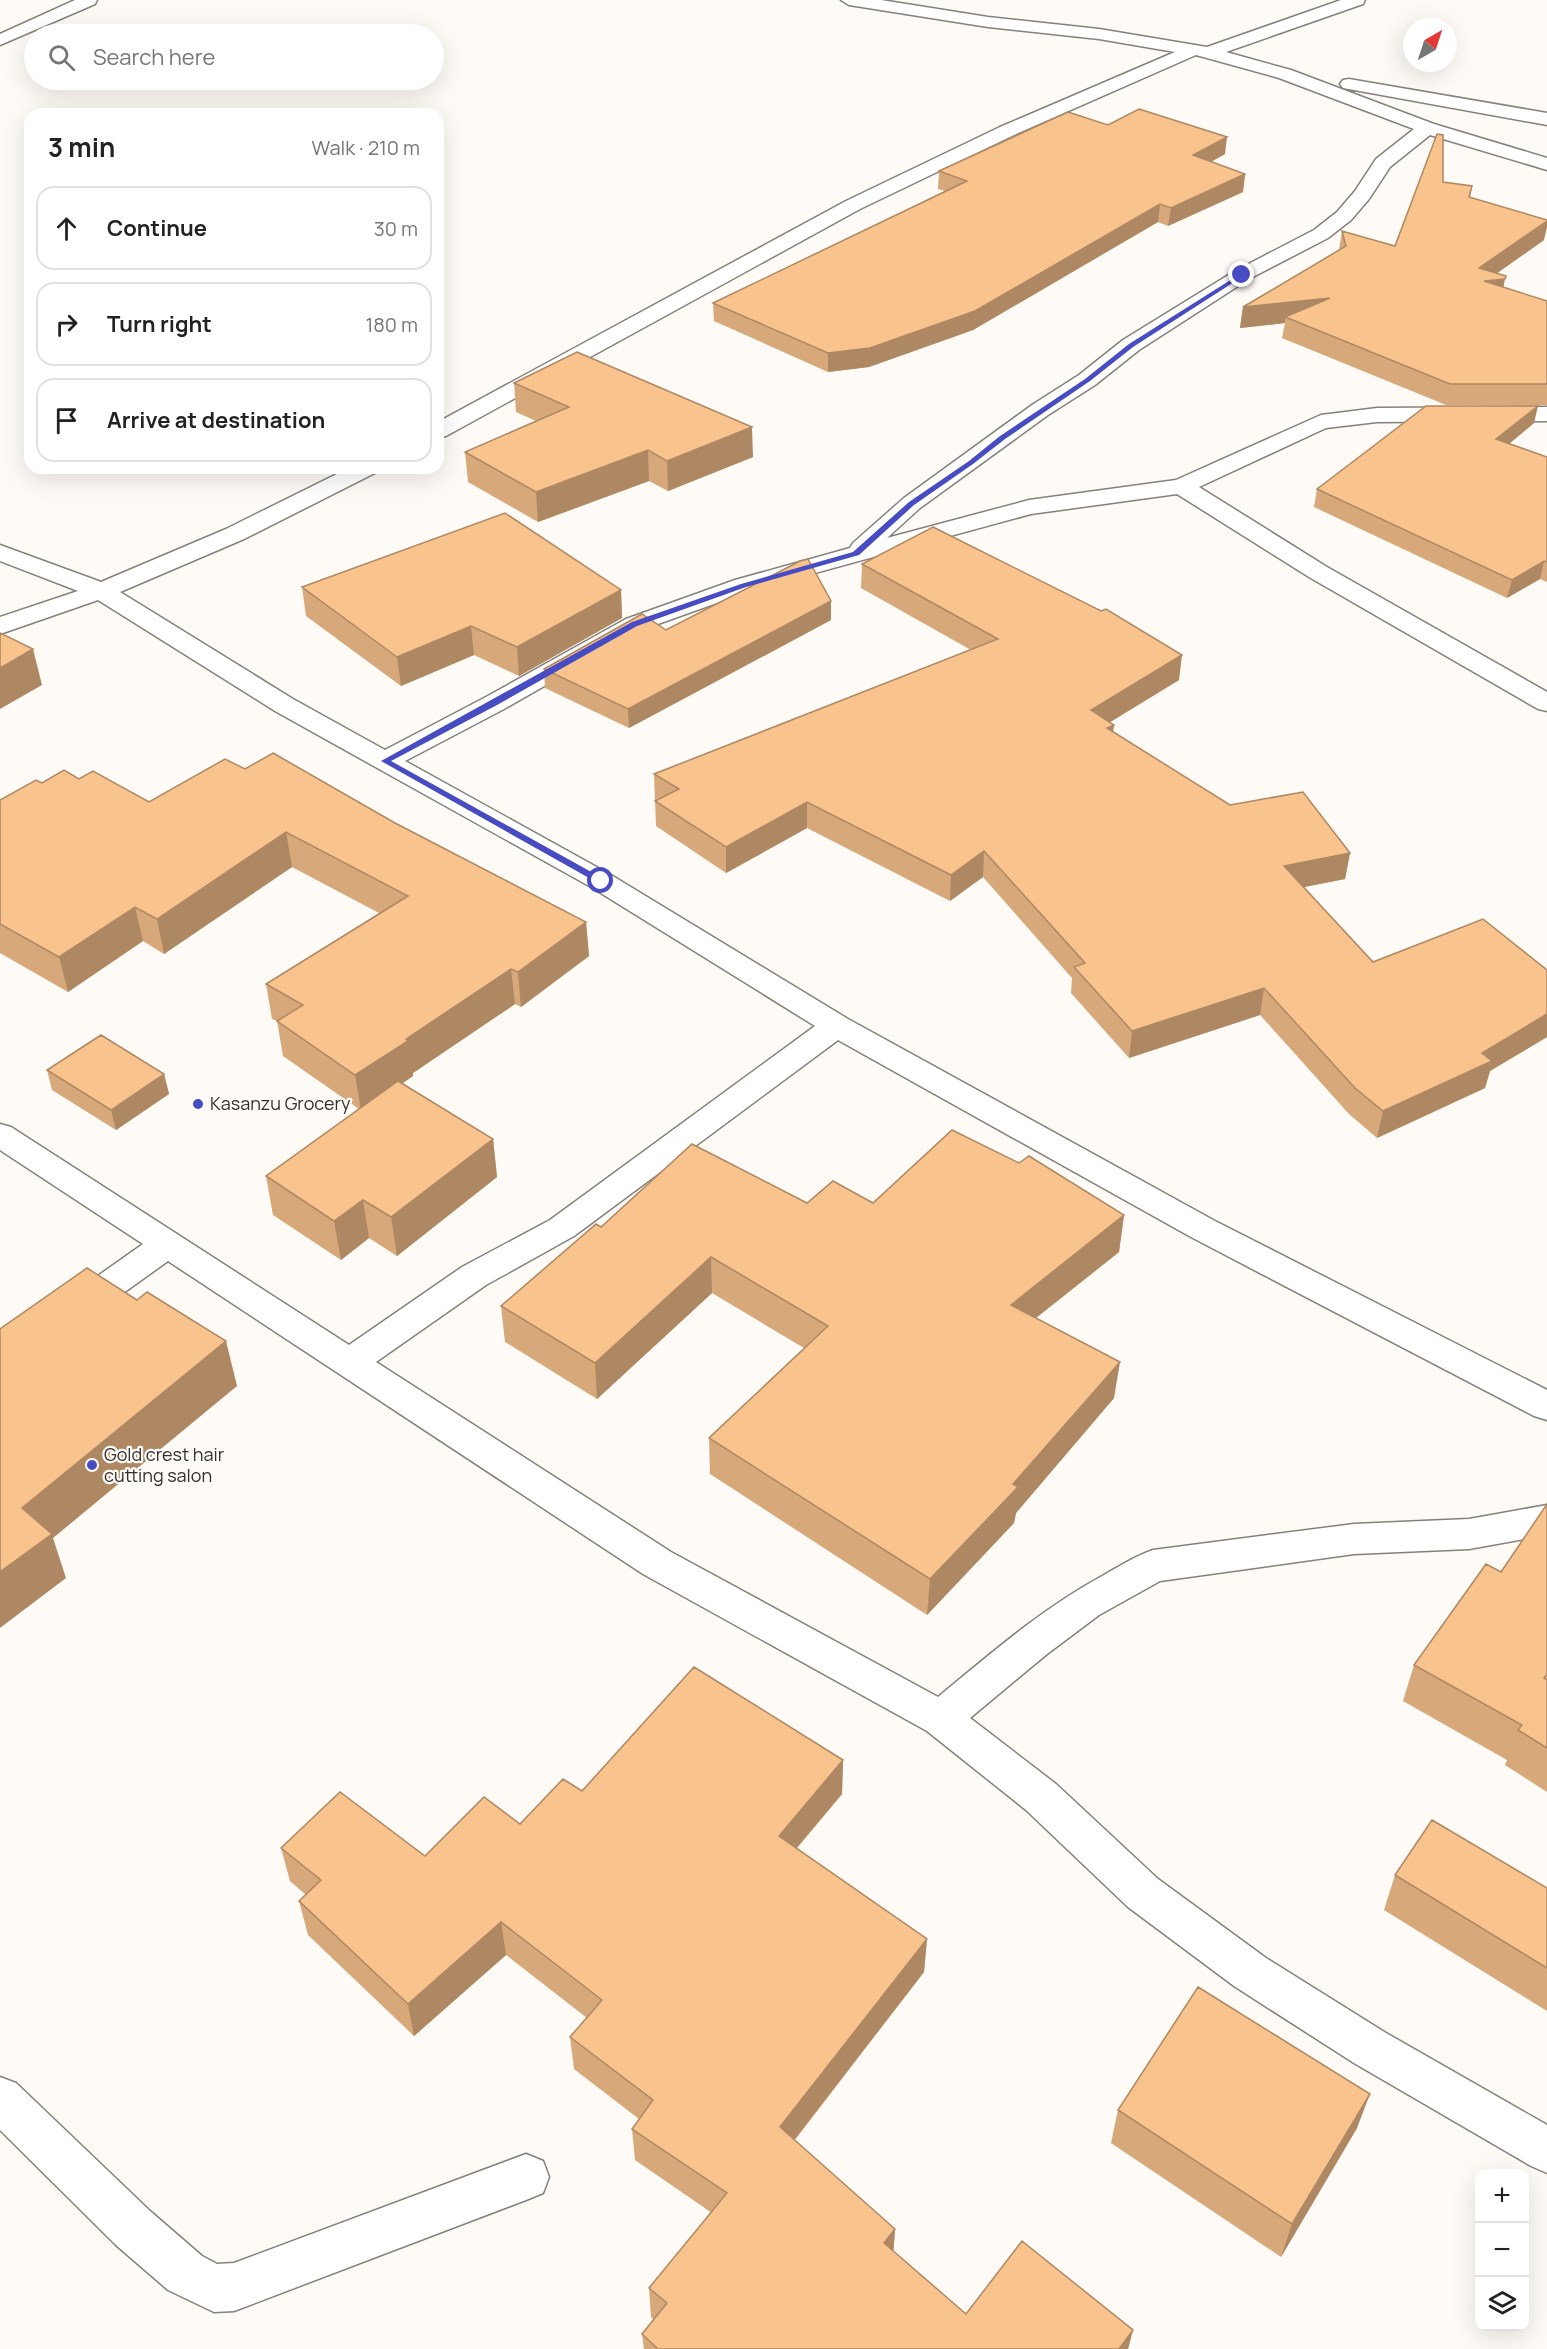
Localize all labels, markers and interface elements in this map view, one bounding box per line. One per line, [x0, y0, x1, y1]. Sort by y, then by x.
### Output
north arrow [1403, 18, 1457, 72]
search box [24, 24, 444, 90]
icon: search [45, 41, 78, 74]
text: Search here [93, 42, 215, 72]
text: 3 min [48, 129, 115, 165]
text: Walk · 210 m [312, 134, 420, 161]
icon: ahead [50, 212, 83, 245]
text: Continue [107, 213, 207, 243]
text: 30 m [374, 215, 418, 242]
route end [1228, 261, 1254, 287]
icon: right [50, 308, 83, 341]
text: Turn right [107, 309, 212, 339]
text: 180 m [365, 311, 418, 338]
icon: arrive [50, 404, 83, 437]
text: Arrive at destination [107, 405, 325, 435]
route start [587, 867, 613, 893]
place label: Kasanzu Grocery [210, 1091, 351, 1115]
marker: Kasanzu Grocery [191, 1097, 205, 1111]
place label: Gold crest hair cutting salon [104, 1442, 225, 1487]
marker: Gold crest hair cutting salon [85, 1458, 99, 1472]
map controls [1475, 2169, 1529, 2331]
button: + [1475, 2169, 1529, 2223]
button: − [1475, 2223, 1529, 2277]
button: layers [1475, 2277, 1529, 2331]

